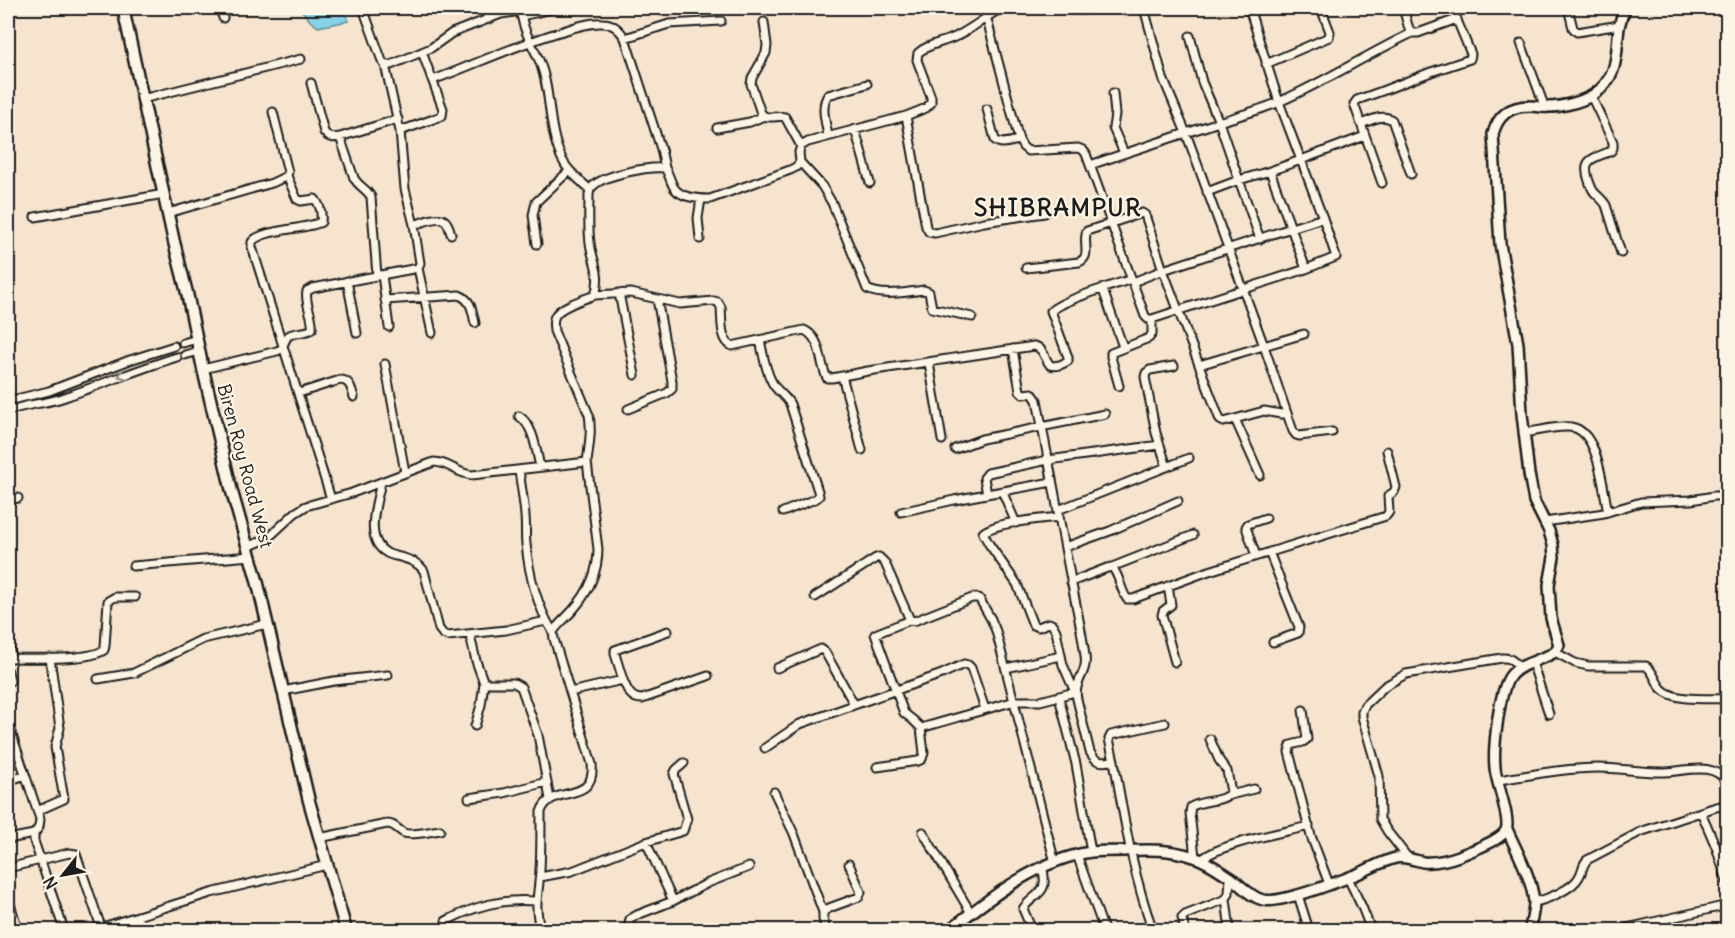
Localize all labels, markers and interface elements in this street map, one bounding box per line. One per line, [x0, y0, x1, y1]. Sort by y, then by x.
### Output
district label: SHIBRAMPUR [974, 192, 1142, 222]
one-way arrow [117, 368, 128, 381]
street label: Biren Roy Road West [212, 381, 278, 551]
north arrow [33, 845, 93, 905]
text: N [39, 873, 62, 893]

